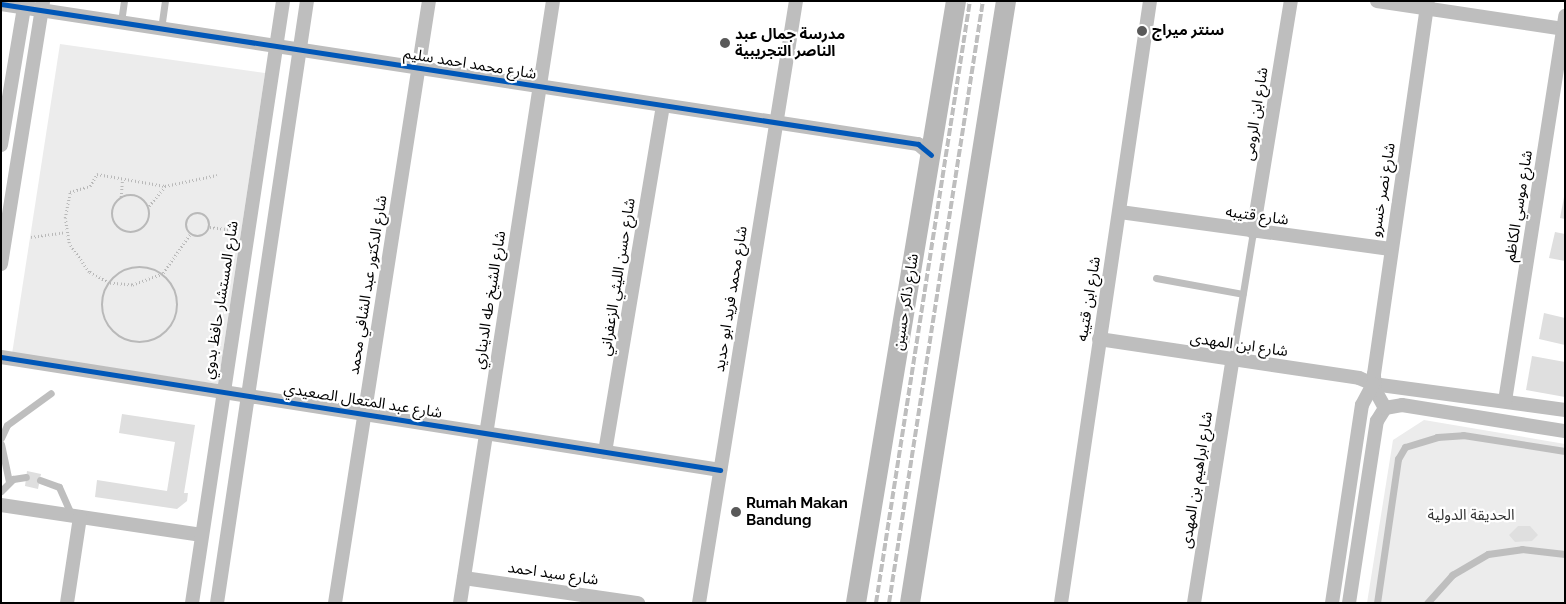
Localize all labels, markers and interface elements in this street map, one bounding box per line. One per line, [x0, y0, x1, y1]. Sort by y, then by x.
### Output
place label: سنتر ميراج [1152, 22, 1224, 40]
place label: مدرسة جمال عبد الناصر التجريبية [735, 25, 845, 60]
marker: سنتر ميراج [1136, 25, 1148, 37]
marker: مدرسة جمال عبد الناصر التجريبية [719, 37, 731, 49]
street label: شارع محمد احمد سليم [402, 45, 538, 83]
street label: شارع ابن الرومى [1240, 66, 1272, 162]
street label: شارع نصر خسرو [1367, 142, 1399, 238]
street label: شارع موسي الكاظم [1501, 149, 1537, 263]
street label: شارع الدكتور عبد الشافي محمد [345, 194, 391, 376]
street label: شارع حسن الليثي الزعفراني [597, 197, 639, 357]
street label: شارع قتيبه [1224, 203, 1290, 229]
street label: شارع المستشار حافظ بدوي [200, 219, 242, 381]
street label: شارع محمد فريد ابو حديد [711, 225, 751, 373]
street label: شارع الشيخ طه الديناري [470, 229, 510, 371]
street label: شارع ذاكر حسين [889, 252, 923, 352]
street label: شارع ابن قتيبه [1073, 255, 1105, 343]
street label: شارع ابن المهدى [1189, 329, 1289, 361]
street label: شارع عبد المتعال الصعيدي [282, 380, 444, 422]
street label: شارع ابراهيم بن المهدى [1177, 410, 1217, 550]
place label: Rumah Makan Bandung [746, 494, 848, 529]
marker: Rumah Makan Bandung [730, 506, 742, 518]
park label: الحديقة الدولية [1428, 507, 1514, 525]
street label: شارع سيد احمد [507, 559, 599, 589]

